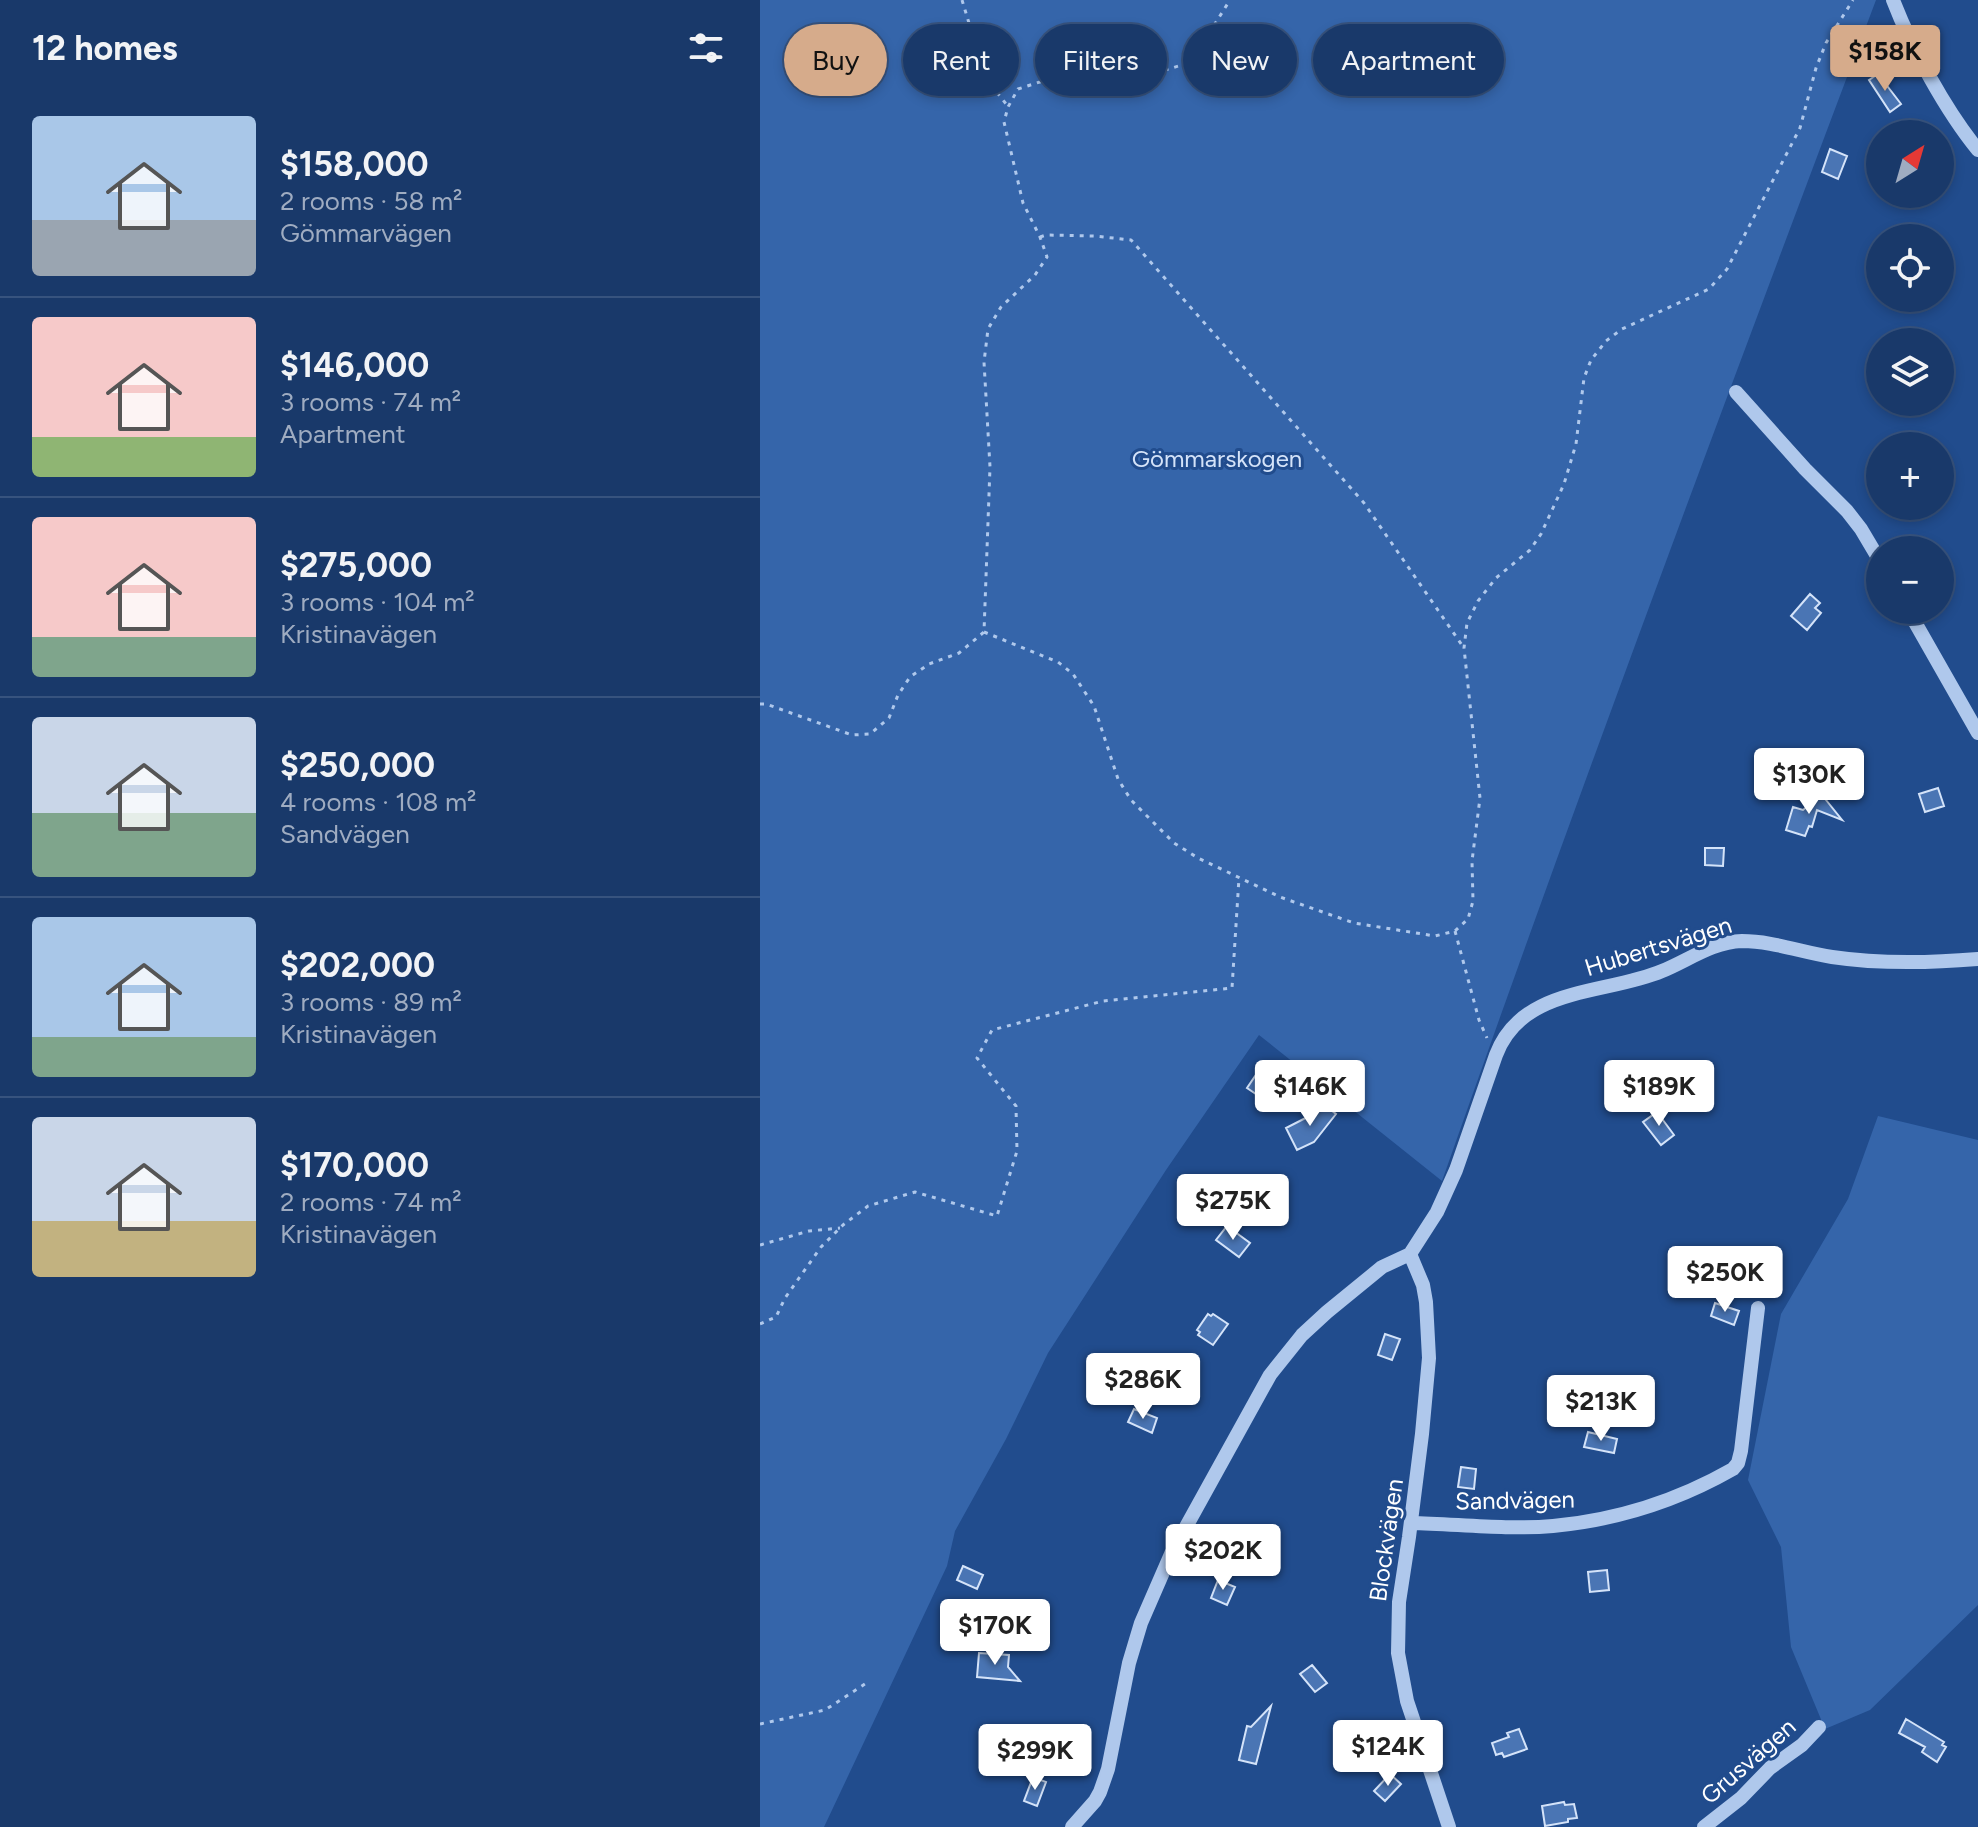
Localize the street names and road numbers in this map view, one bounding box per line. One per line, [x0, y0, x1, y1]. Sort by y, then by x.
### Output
street label: Hubertsvägen [1581, 910, 1735, 982]
street label: Blockvägen [1363, 1477, 1409, 1603]
street label: Sandvägen [1455, 1484, 1575, 1516]
street label: Grusvägen [1695, 1712, 1801, 1810]

